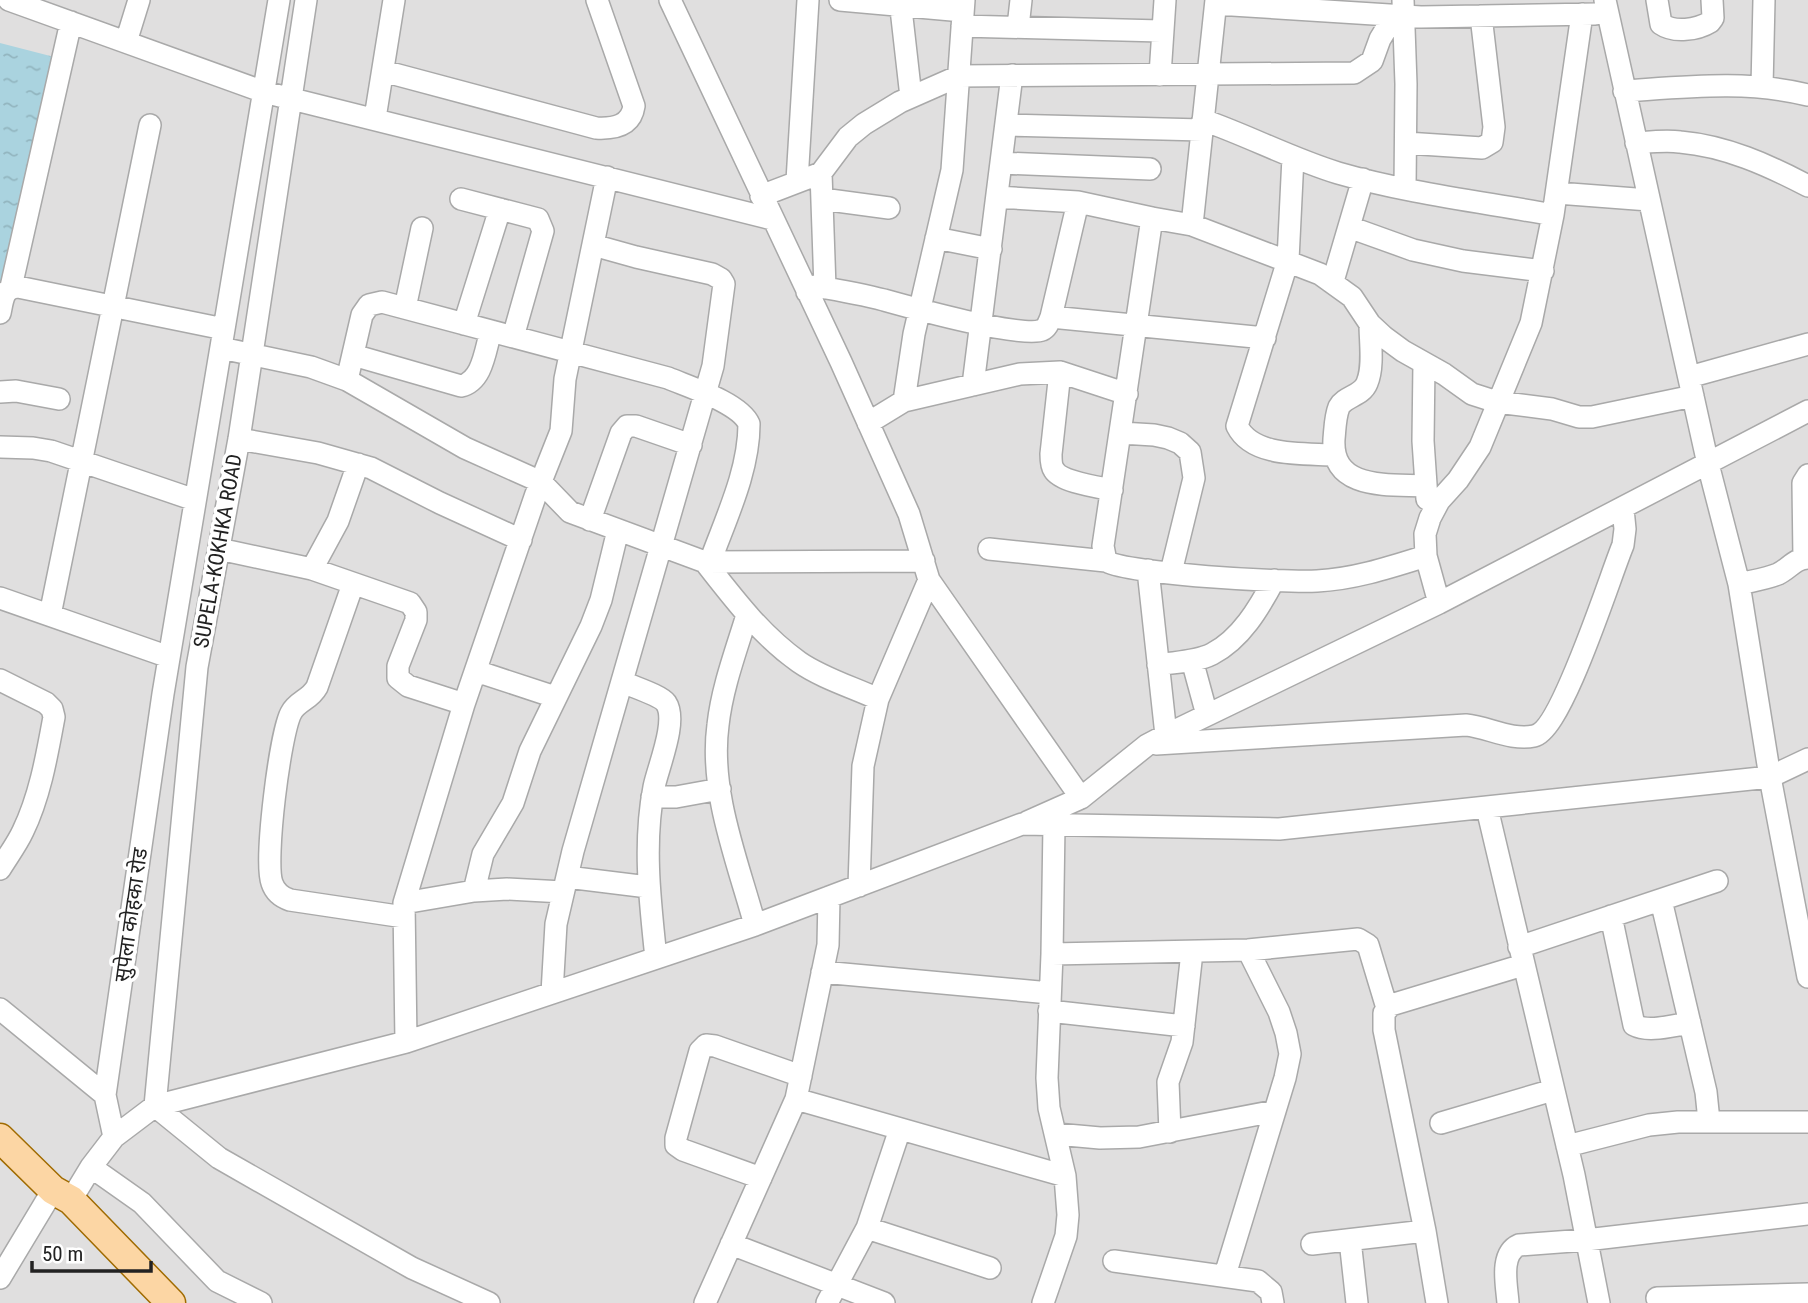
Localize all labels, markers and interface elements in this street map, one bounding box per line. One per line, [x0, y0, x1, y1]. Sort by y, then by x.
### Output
street label: SUPELA-KOKHKA ROAD [189, 452, 247, 650]
street label: सुपेला कोहका रोड [110, 846, 153, 984]
scale bar [32, 1230, 150, 1274]
text: 50 m [42, 1242, 83, 1266]

